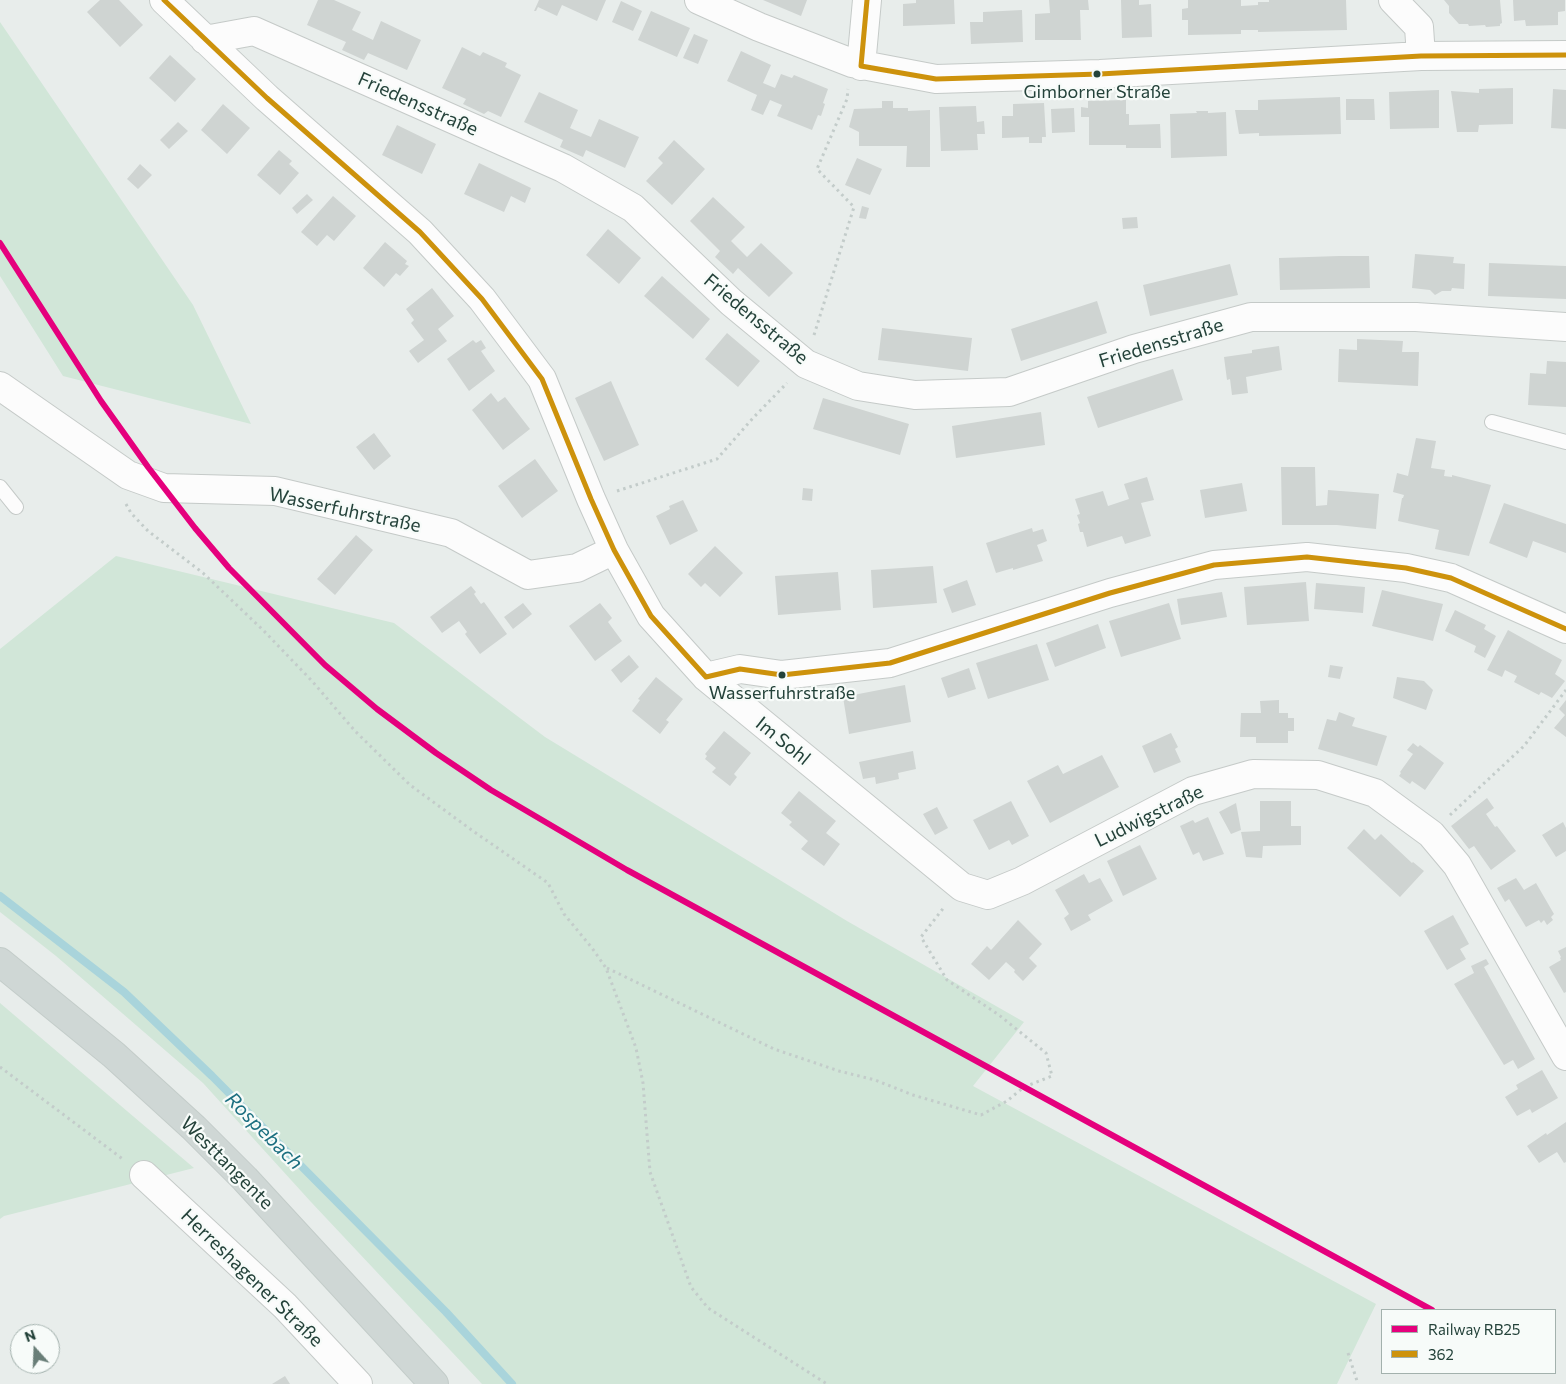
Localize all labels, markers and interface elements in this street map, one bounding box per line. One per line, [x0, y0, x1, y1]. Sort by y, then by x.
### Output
street label: Friedensstraße [354, 67, 482, 141]
marker: Gimborner Straße [1092, 69, 1102, 79]
place label: Gimborner Straße [1023, 81, 1171, 103]
street label: Friedensstraße [699, 269, 813, 369]
street label: Friedensstraße [1096, 313, 1226, 373]
street label: Wasserfuhrstraße [267, 483, 423, 537]
marker: Wasserfuhrstraße [777, 670, 787, 680]
place label: Wasserfuhrstraße [709, 682, 855, 704]
street label: Im Sohl [751, 712, 815, 770]
street label: Ludwigstraße [1091, 780, 1207, 852]
water label: Rospebach [220, 1087, 308, 1175]
street label: Westtangente [176, 1112, 278, 1214]
street label: Herreshagener Straße [176, 1204, 328, 1352]
legend [1381, 1309, 1556, 1374]
text: Railway RB25 [1428, 1320, 1520, 1338]
north arrow [10, 1324, 60, 1374]
text: N [22, 1326, 38, 1345]
text: 362 [1428, 1345, 1454, 1363]

